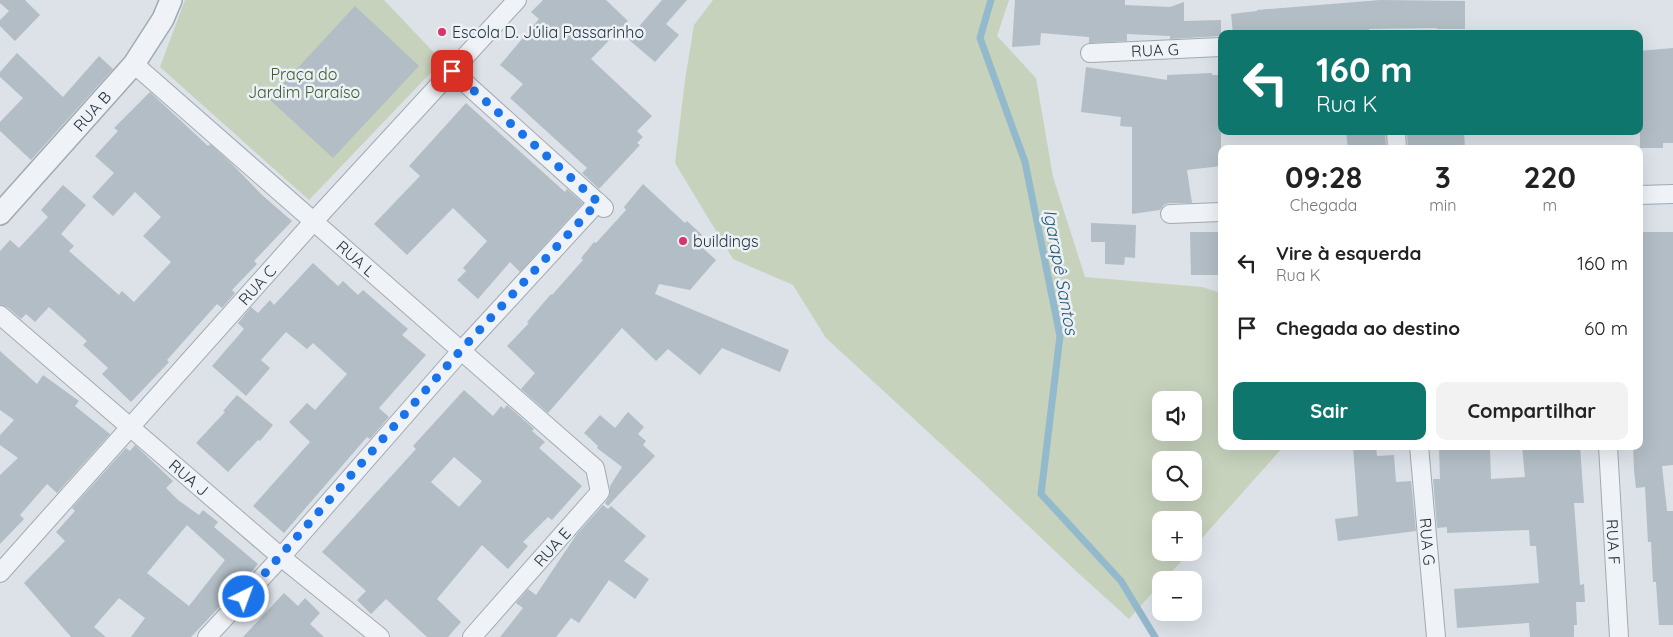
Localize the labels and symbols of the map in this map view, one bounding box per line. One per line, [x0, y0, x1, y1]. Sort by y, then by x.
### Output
place label: Escola D. Júlia Passarinho [452, 22, 644, 42]
marker: Escola D. Júlia Passarinho [436, 26, 448, 38]
street label: RUA G [1131, 39, 1179, 61]
pin [431, 50, 473, 92]
park label: Praça do Jardim Paraíso [248, 64, 360, 102]
street label: RUA B [69, 87, 115, 135]
water label: Igarapê Santos [1039, 208, 1084, 338]
place label: buildings [693, 231, 758, 251]
marker: buildings [677, 235, 689, 247]
street label: RUA L [332, 236, 380, 281]
street label: RUA C [234, 261, 280, 309]
street label: RUA J [165, 455, 213, 500]
street label: RUA G [1415, 517, 1440, 566]
street label: RUA F [1602, 518, 1625, 565]
street label: RUA E [529, 523, 575, 571]
position arrow [217, 570, 269, 622]

